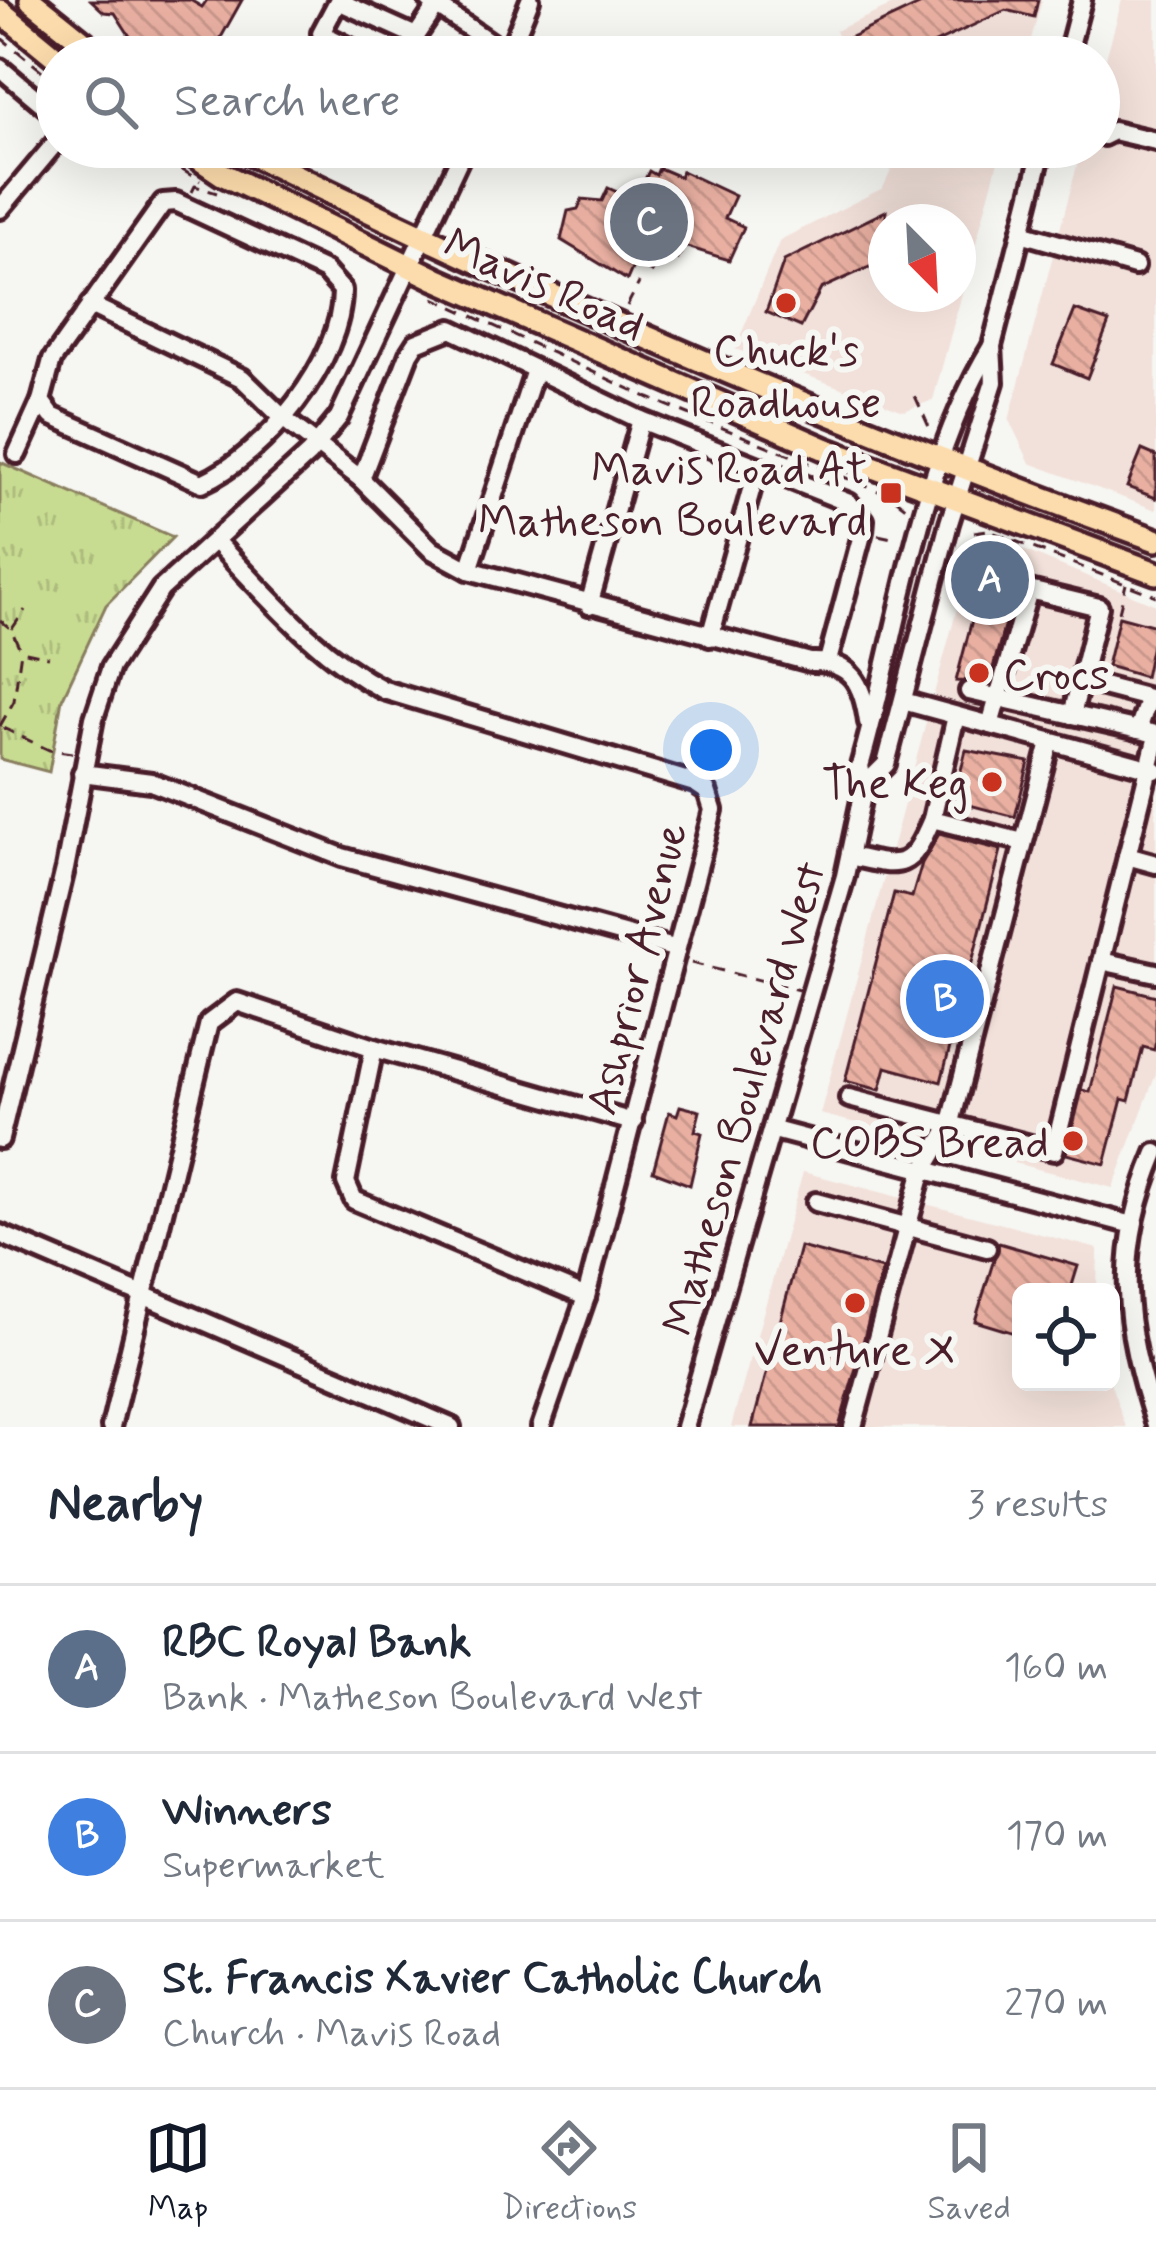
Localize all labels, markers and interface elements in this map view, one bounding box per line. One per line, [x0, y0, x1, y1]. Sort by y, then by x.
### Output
search box [36, 36, 1120, 168]
icon: search [78, 69, 144, 135]
text: Search here [174, 73, 401, 132]
pin: C [610, 177, 688, 267]
north arrow [868, 204, 976, 312]
street label: Mavis Road [434, 216, 653, 357]
marker: Chuck's Roadhouse [773, 290, 799, 316]
place label: Chuck's Roadhouse [691, 323, 881, 434]
place label: Mavis Road At Matheson Boulevard [478, 441, 867, 552]
marker: Mavis Road At Matheson Boulevard [878, 480, 904, 506]
pin: A [951, 535, 1029, 625]
place label: Crocs [1003, 647, 1109, 706]
marker: Crocs [966, 660, 992, 686]
your location [681, 720, 741, 780]
place label: The Keg [822, 756, 968, 815]
marker: The Keg [979, 769, 1005, 795]
street label: Ashprior Avenue [574, 817, 703, 1121]
street label: Matheson Boulevard West [650, 855, 842, 1343]
pin: B [906, 954, 984, 1044]
place label: COBS Bread [810, 1115, 1049, 1174]
marker: COBS Bread [1060, 1128, 1086, 1154]
map controls [1012, 1283, 1120, 1391]
button: locate [1012, 1283, 1120, 1391]
marker: Venture X [842, 1290, 868, 1316]
place label: Venture X [754, 1323, 956, 1382]
text: Nearby [48, 1472, 203, 1538]
text: 3 results [967, 1480, 1108, 1531]
text: RBC Royal Bank [162, 1614, 471, 1673]
text: A [74, 1643, 100, 1694]
text: 160 m [1004, 1643, 1108, 1694]
text: Bank · Matheson Boulevard West [162, 1673, 703, 1724]
text: Winners [162, 1782, 332, 1841]
text: B [75, 1811, 99, 1862]
text: 170 m [1006, 1811, 1108, 1862]
text: Supermarket [162, 1841, 385, 1892]
text: St. Francis Xavier Catholic Church [162, 1950, 822, 2009]
text: C [73, 1979, 101, 2030]
text: 270 m [1004, 1979, 1108, 2030]
text: Church · Mavis Road [162, 2009, 501, 2060]
tab: Map [145, 2115, 211, 2231]
tab: Directions [501, 2115, 637, 2231]
tab: Saved [927, 2115, 1011, 2231]

